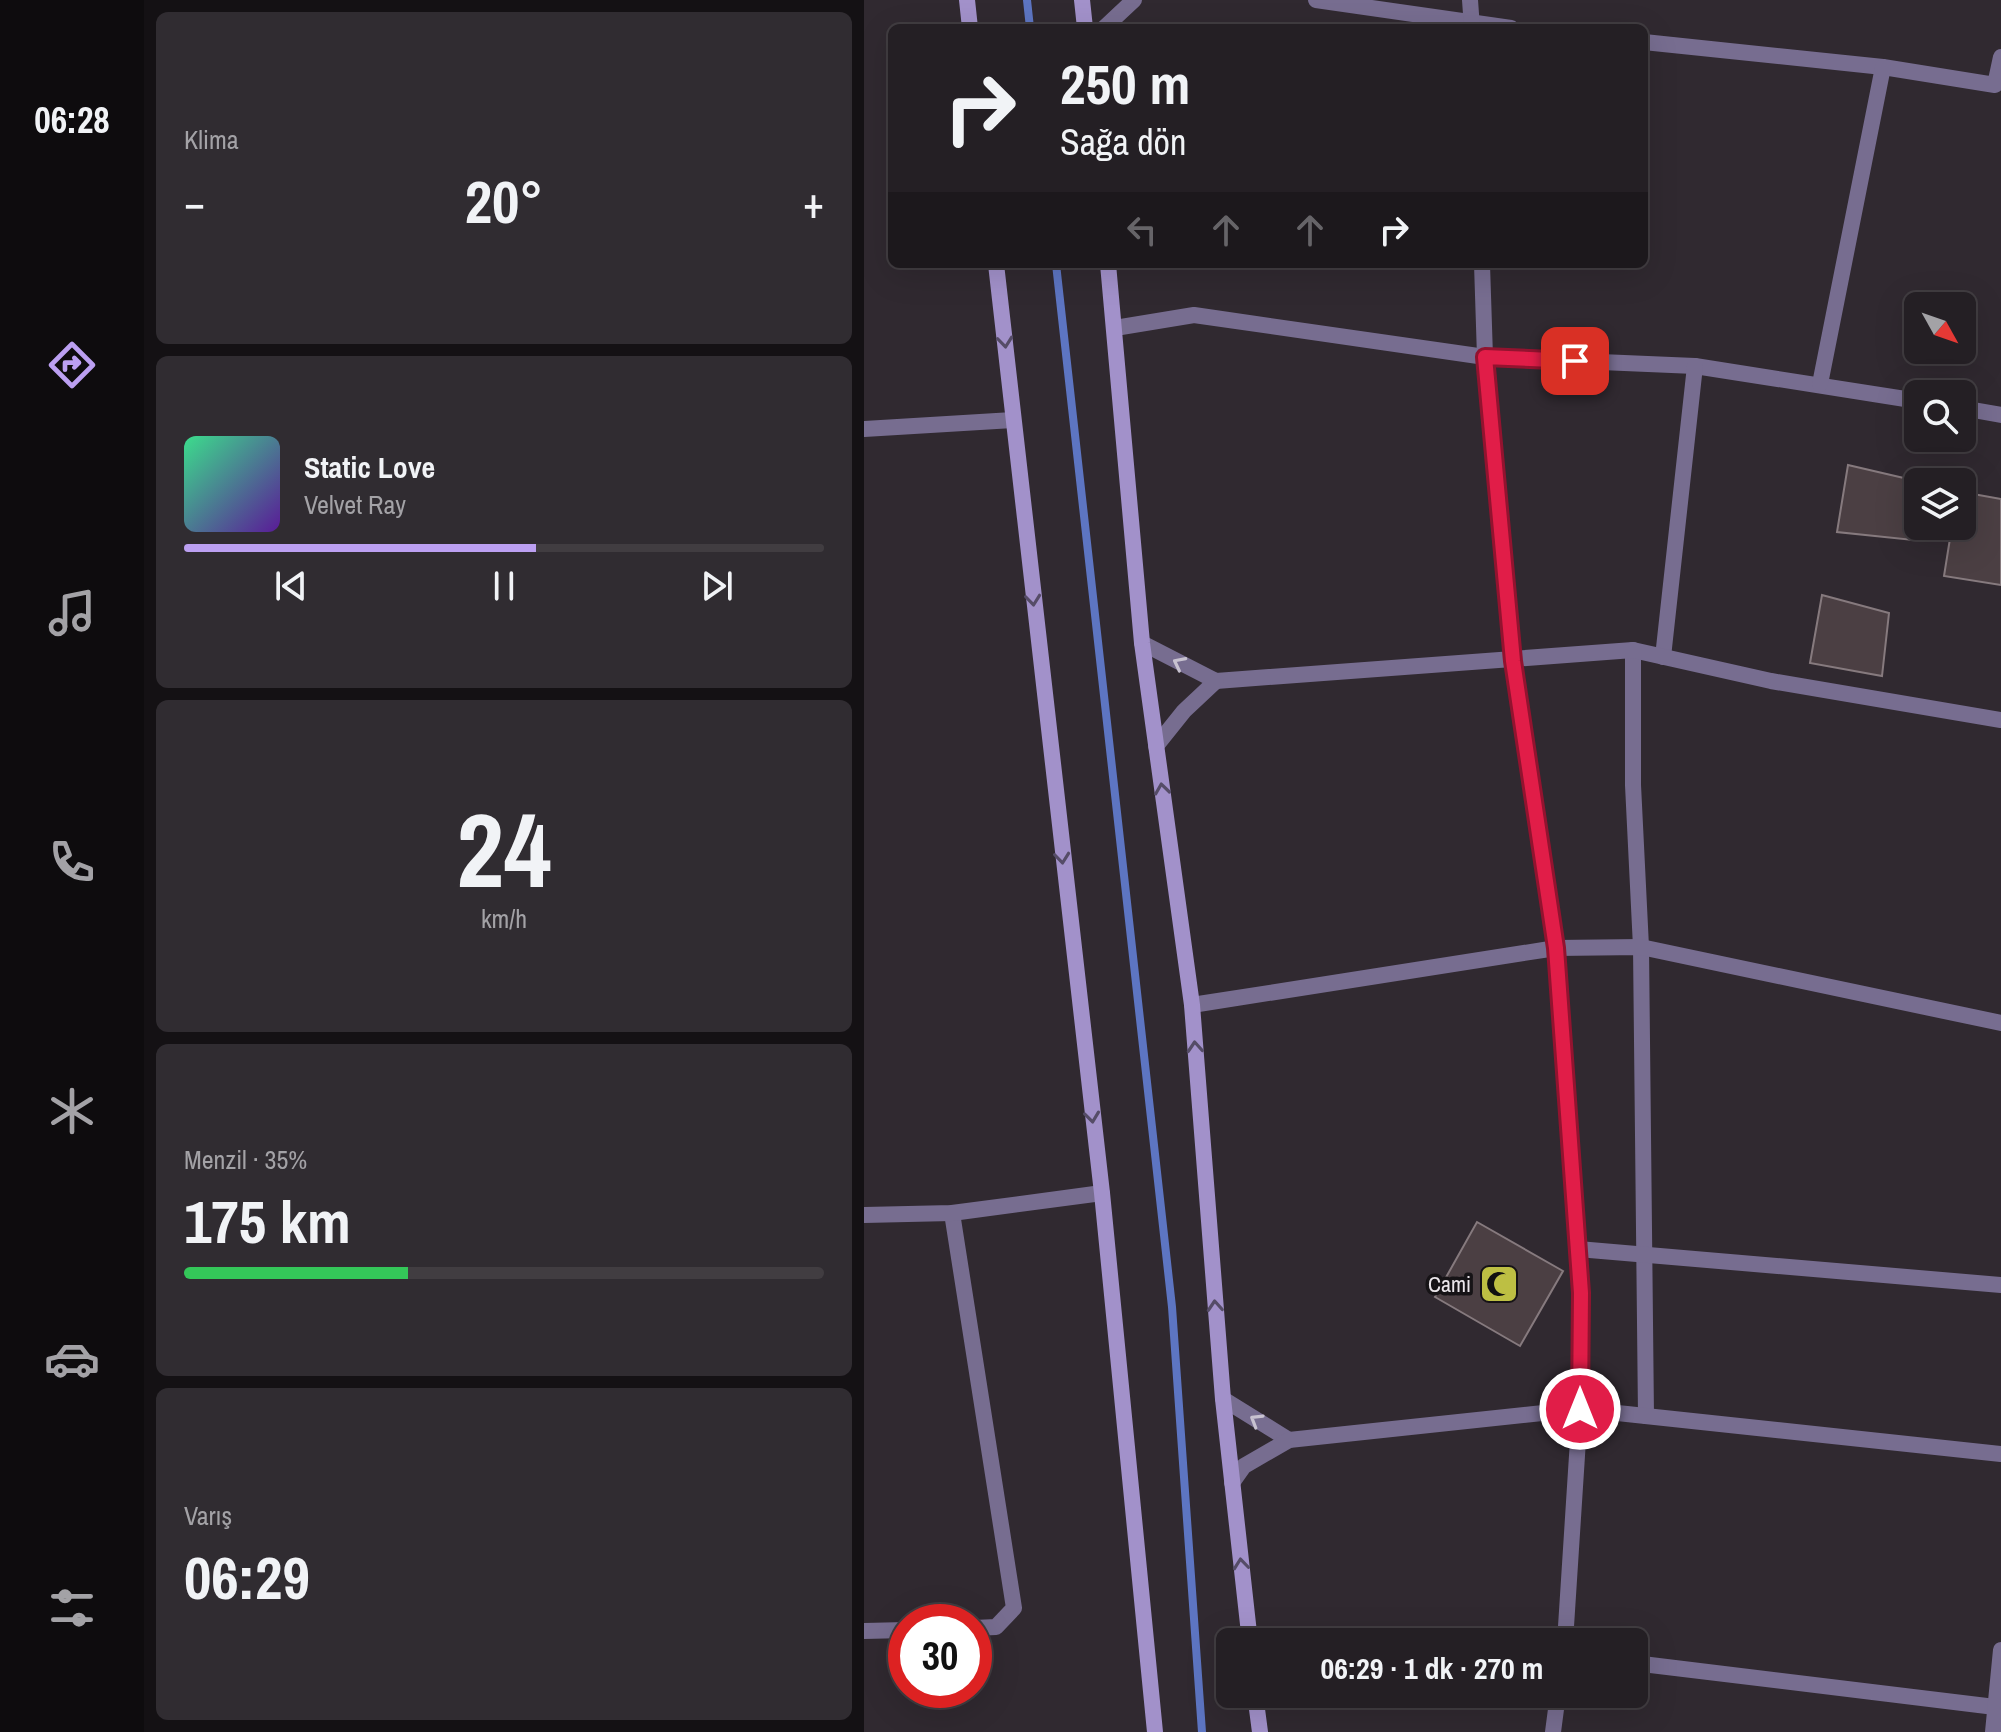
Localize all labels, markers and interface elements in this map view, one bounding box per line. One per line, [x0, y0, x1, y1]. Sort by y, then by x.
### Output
text: 250 m [1060, 46, 1190, 121]
icon: right [928, 56, 1032, 160]
text: 06:28 [34, 96, 110, 144]
text: Sağa dön [1060, 118, 1186, 166]
text: Klima [184, 122, 239, 157]
text: 20° [465, 161, 543, 242]
text: − [184, 172, 205, 232]
text: + [803, 172, 824, 232]
icon: left [1120, 208, 1164, 252]
icon: ahead [1204, 208, 1248, 252]
icon: ahead [1288, 208, 1332, 252]
icon: right [1372, 208, 1416, 252]
north arrow [1904, 292, 1976, 364]
map controls [1904, 292, 1976, 540]
pin [1541, 327, 1609, 395]
one-way arrow [996, 335, 1013, 348]
icon: directions [44, 337, 100, 393]
icon: arrive [1553, 339, 1597, 383]
button: search [1904, 380, 1976, 452]
text: Static Love [304, 447, 435, 487]
button: layers [1904, 468, 1976, 540]
text: Velvet Ray [304, 487, 406, 522]
icon: previous [269, 564, 313, 608]
icon: pause [482, 564, 526, 608]
icon: next [695, 564, 739, 608]
icon: music [44, 585, 100, 641]
one-way arrow [1025, 594, 1042, 607]
one-way arrow [1172, 657, 1187, 672]
text: 24 [457, 779, 551, 919]
one-way arrow [1154, 782, 1171, 796]
icon: phone [44, 834, 100, 890]
one-way arrow [1053, 851, 1070, 865]
text: km/h [481, 901, 527, 936]
one-way arrow [1187, 1040, 1204, 1053]
icon: climate [44, 1083, 100, 1139]
one-way arrow [1084, 1110, 1101, 1123]
text: Menzil · 35% [184, 1142, 307, 1177]
text: 175 km [184, 1181, 351, 1262]
mosque icon: Cami [1478, 1263, 1520, 1305]
place label: Cami [1428, 1269, 1471, 1299]
one-way arrow [1207, 1299, 1224, 1312]
icon: car [44, 1331, 100, 1387]
position arrow [1538, 1367, 1622, 1451]
one-way arrow [1250, 1415, 1265, 1430]
text: Varış [184, 1498, 232, 1533]
text: 06:29 [184, 1537, 310, 1618]
one-way arrow [1232, 1558, 1249, 1571]
icon: filters [44, 1580, 100, 1636]
speed limit sign: 30 [888, 1604, 992, 1708]
text: 06:29 · 1 dk · 270 m [1321, 1648, 1543, 1688]

